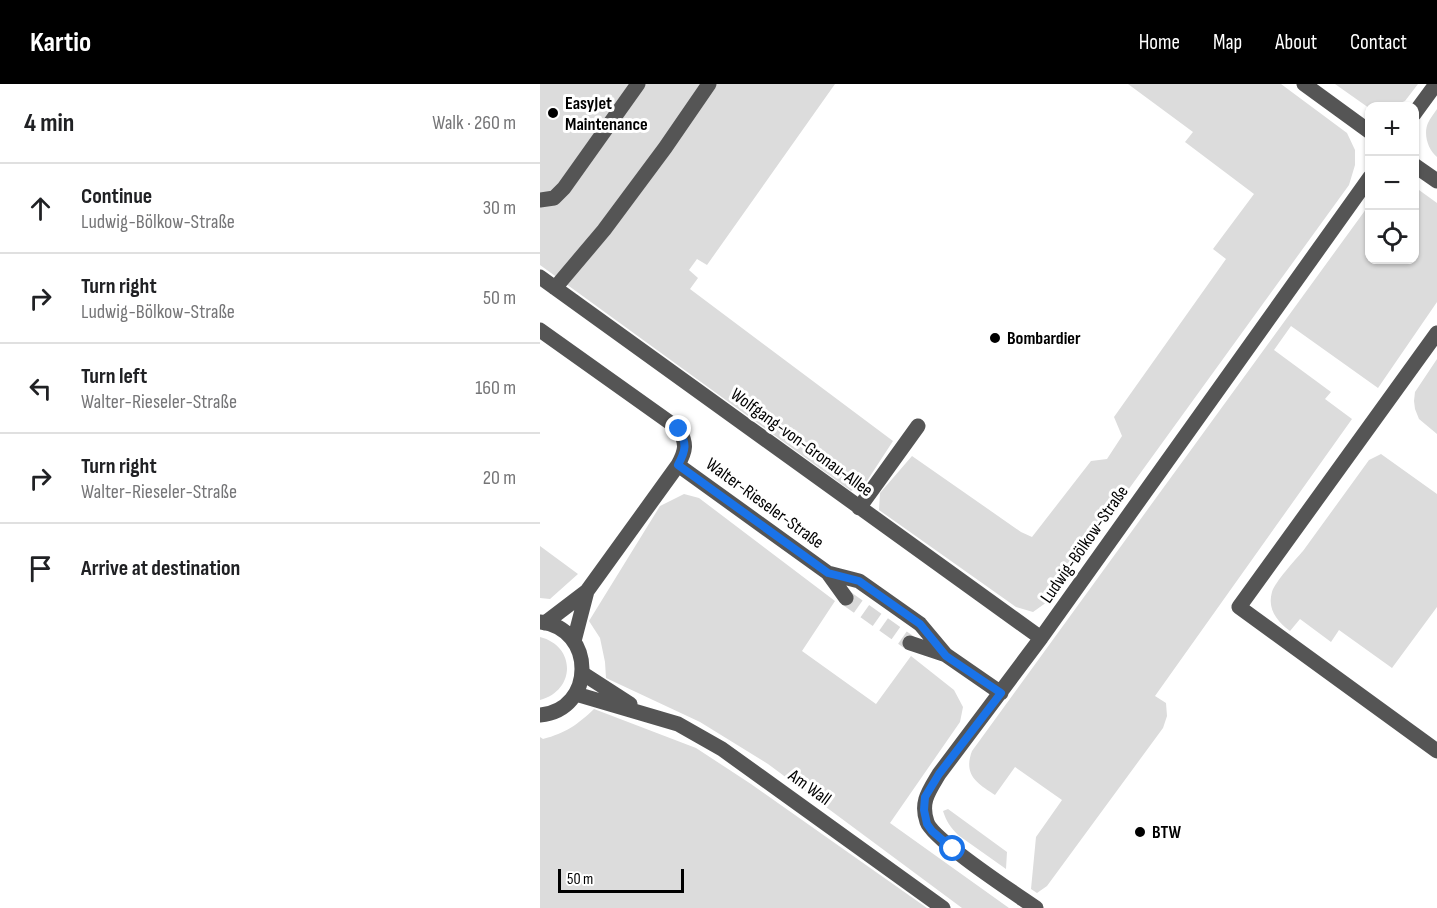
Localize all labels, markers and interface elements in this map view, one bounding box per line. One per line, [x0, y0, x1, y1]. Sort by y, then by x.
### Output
text: Kartio [30, 26, 91, 59]
text: Home [1139, 30, 1180, 55]
text: Map [1213, 30, 1242, 55]
text: About [1275, 30, 1317, 55]
text: Contact [1350, 30, 1407, 55]
place label: EasyJet Maintenance [565, 93, 648, 135]
map controls [1365, 102, 1419, 264]
button: + [1365, 102, 1419, 156]
marker: EasyJet Maintenance [546, 106, 560, 120]
text: 4 min [24, 108, 74, 139]
text: Walk · 260 m [432, 111, 516, 135]
button: − [1365, 156, 1419, 210]
text: Continue [81, 183, 152, 210]
icon: ahead [24, 192, 57, 225]
text: 30 m [483, 196, 516, 220]
text: Ludwig-Bölkow-Straße [81, 210, 235, 234]
button: locate [1365, 210, 1419, 264]
text: Turn right [81, 273, 157, 300]
icon: right [24, 282, 57, 315]
text: 50 m [483, 286, 516, 310]
text: Ludwig-Bölkow-Straße [81, 300, 235, 324]
place label: Bombardier [1007, 328, 1081, 349]
marker: Bombardier [988, 331, 1002, 345]
text: Turn left [81, 363, 147, 390]
icon: left [24, 372, 57, 405]
text: 160 m [475, 376, 516, 400]
street label: Wolfgang-von-Gronau-Allee [727, 384, 877, 501]
text: Walter-Rieseler-Straße [81, 390, 237, 414]
route end [665, 415, 691, 441]
text: Turn right [81, 453, 157, 480]
street label: Walter-Rieseler-Straße [702, 454, 828, 553]
icon: right [24, 462, 57, 495]
text: 20 m [483, 466, 516, 490]
text: Walter-Rieseler-Straße [81, 480, 237, 504]
street label: Ludwig-Bölkow-Straße [1036, 482, 1133, 607]
icon: arrive [24, 552, 57, 585]
text: Arrive at destination [81, 555, 240, 582]
street label: Am Wall [784, 764, 835, 810]
place label: BTW [1152, 822, 1181, 843]
marker: BTW [1133, 825, 1147, 839]
route start [939, 835, 965, 861]
scale bar [558, 866, 684, 894]
text: 50 m [567, 870, 593, 889]

